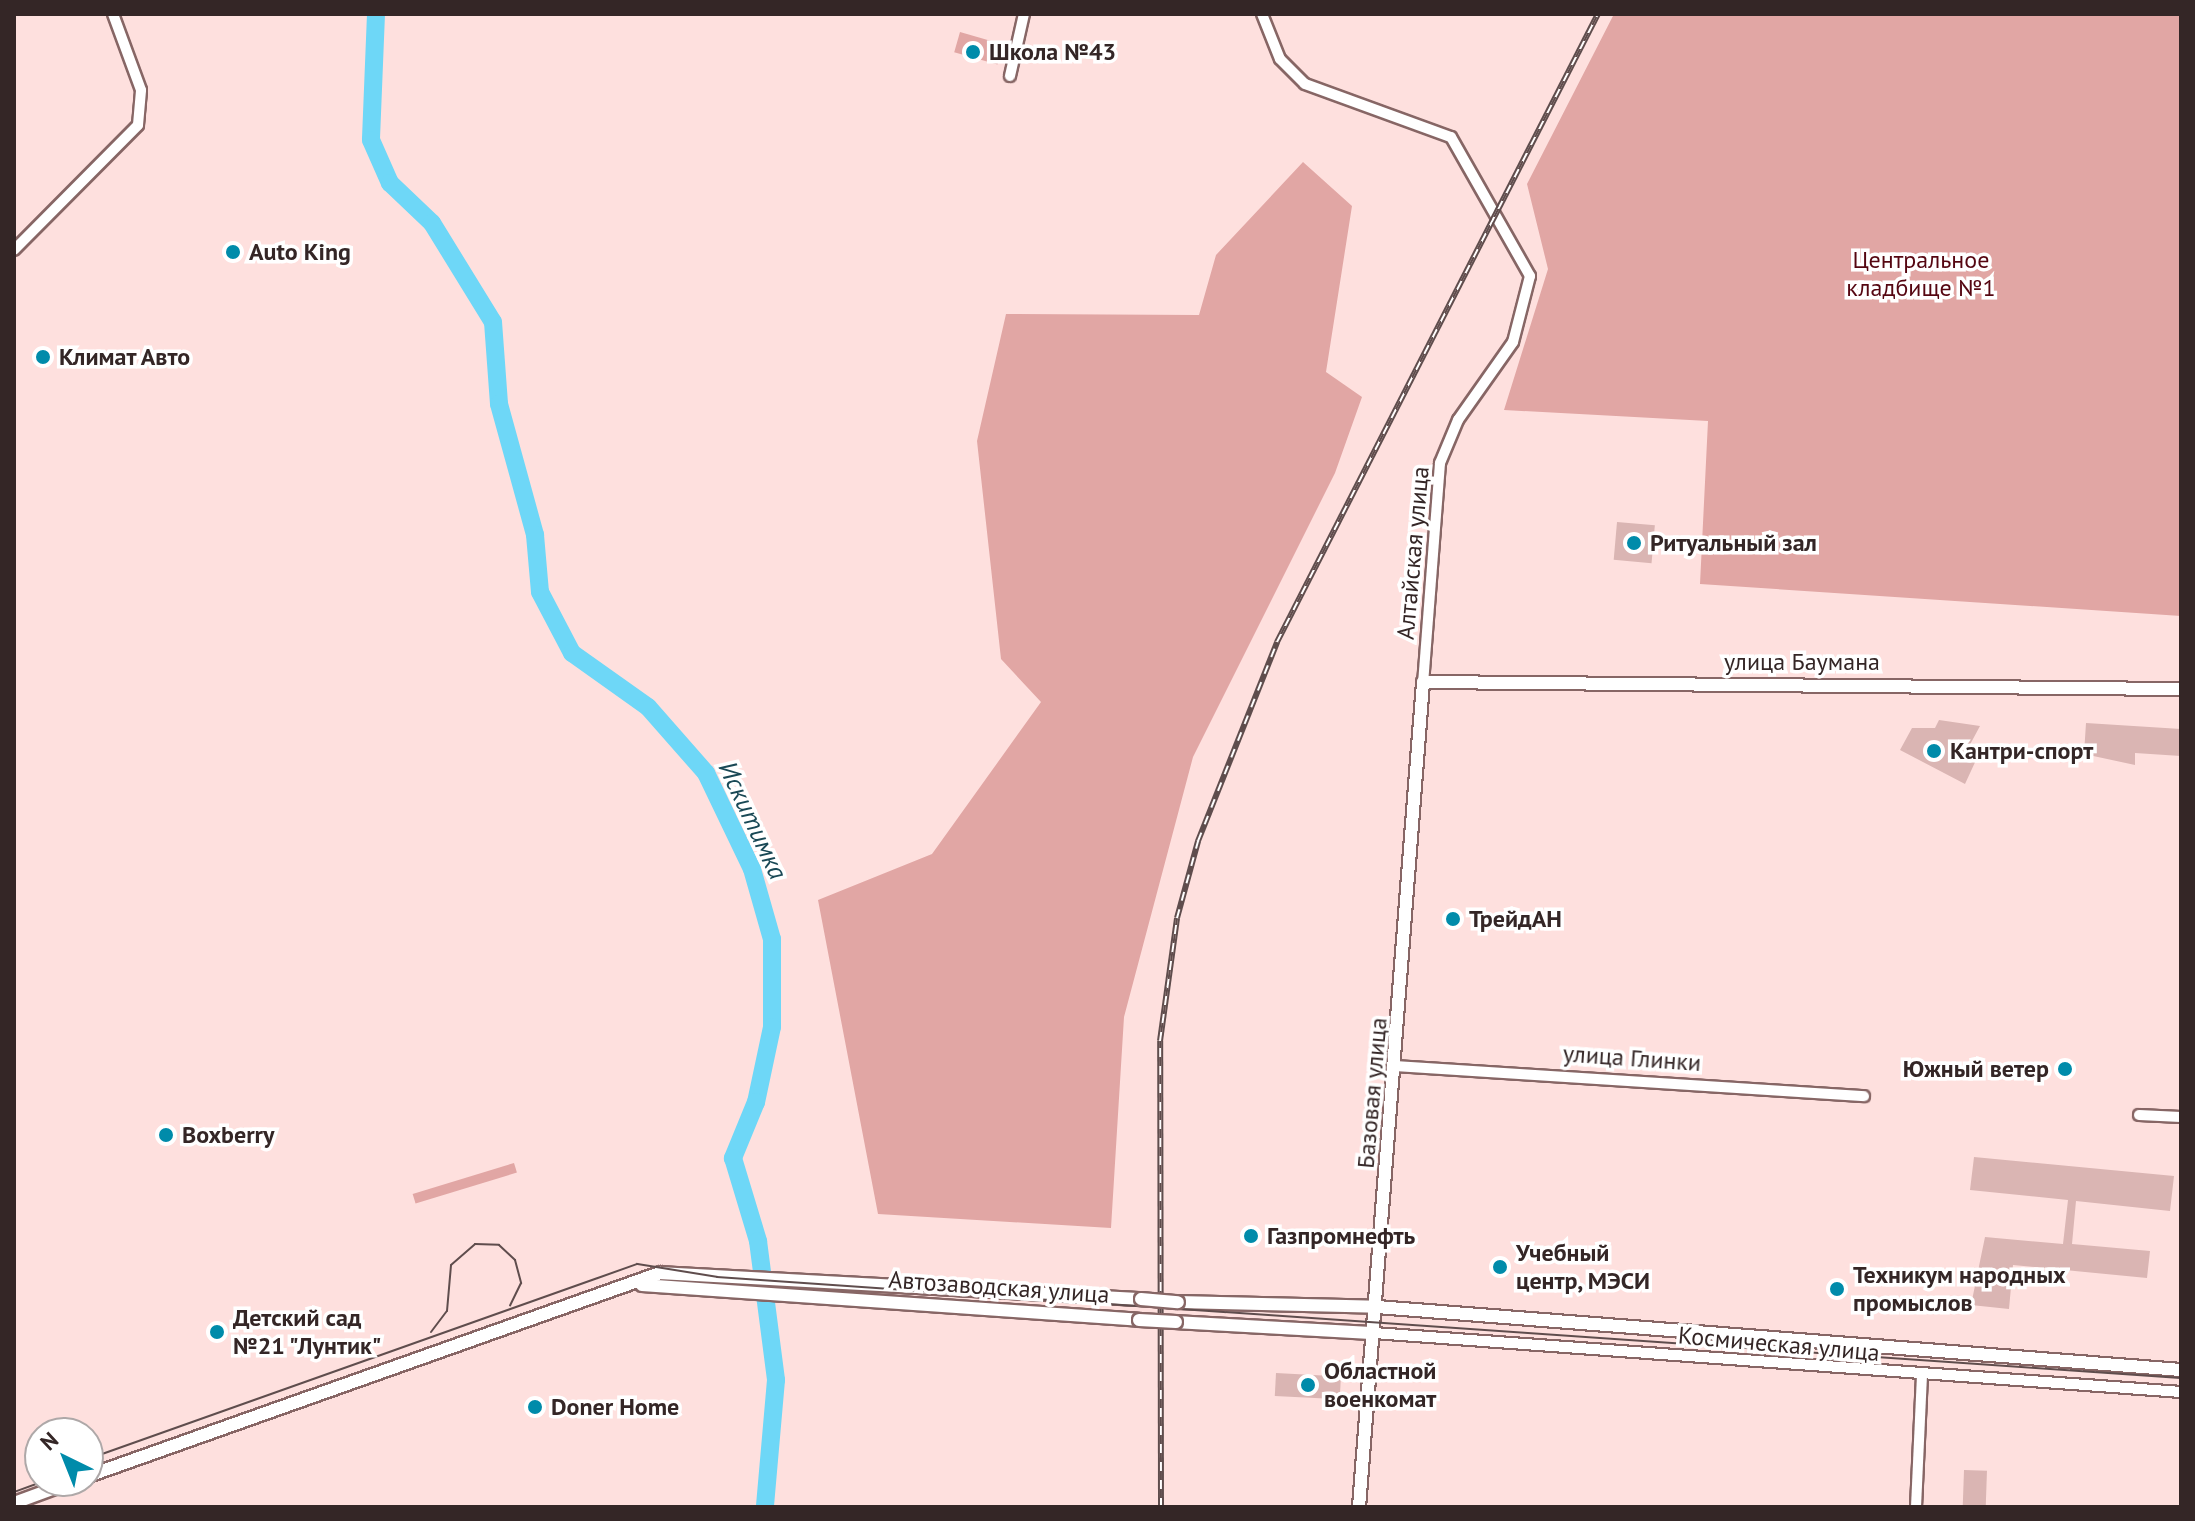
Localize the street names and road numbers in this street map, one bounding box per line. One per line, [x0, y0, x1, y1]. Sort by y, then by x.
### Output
street label: Алтайская улица [1391, 465, 1435, 641]
street label: улица Баумана [1724, 648, 1880, 676]
street label: Базовая улица [1351, 1016, 1393, 1170]
street label: улица Глинки [1562, 1039, 1702, 1077]
street label: Автозаводская улица [888, 1265, 1110, 1309]
street label: Космическая улица [1677, 1321, 1881, 1367]

